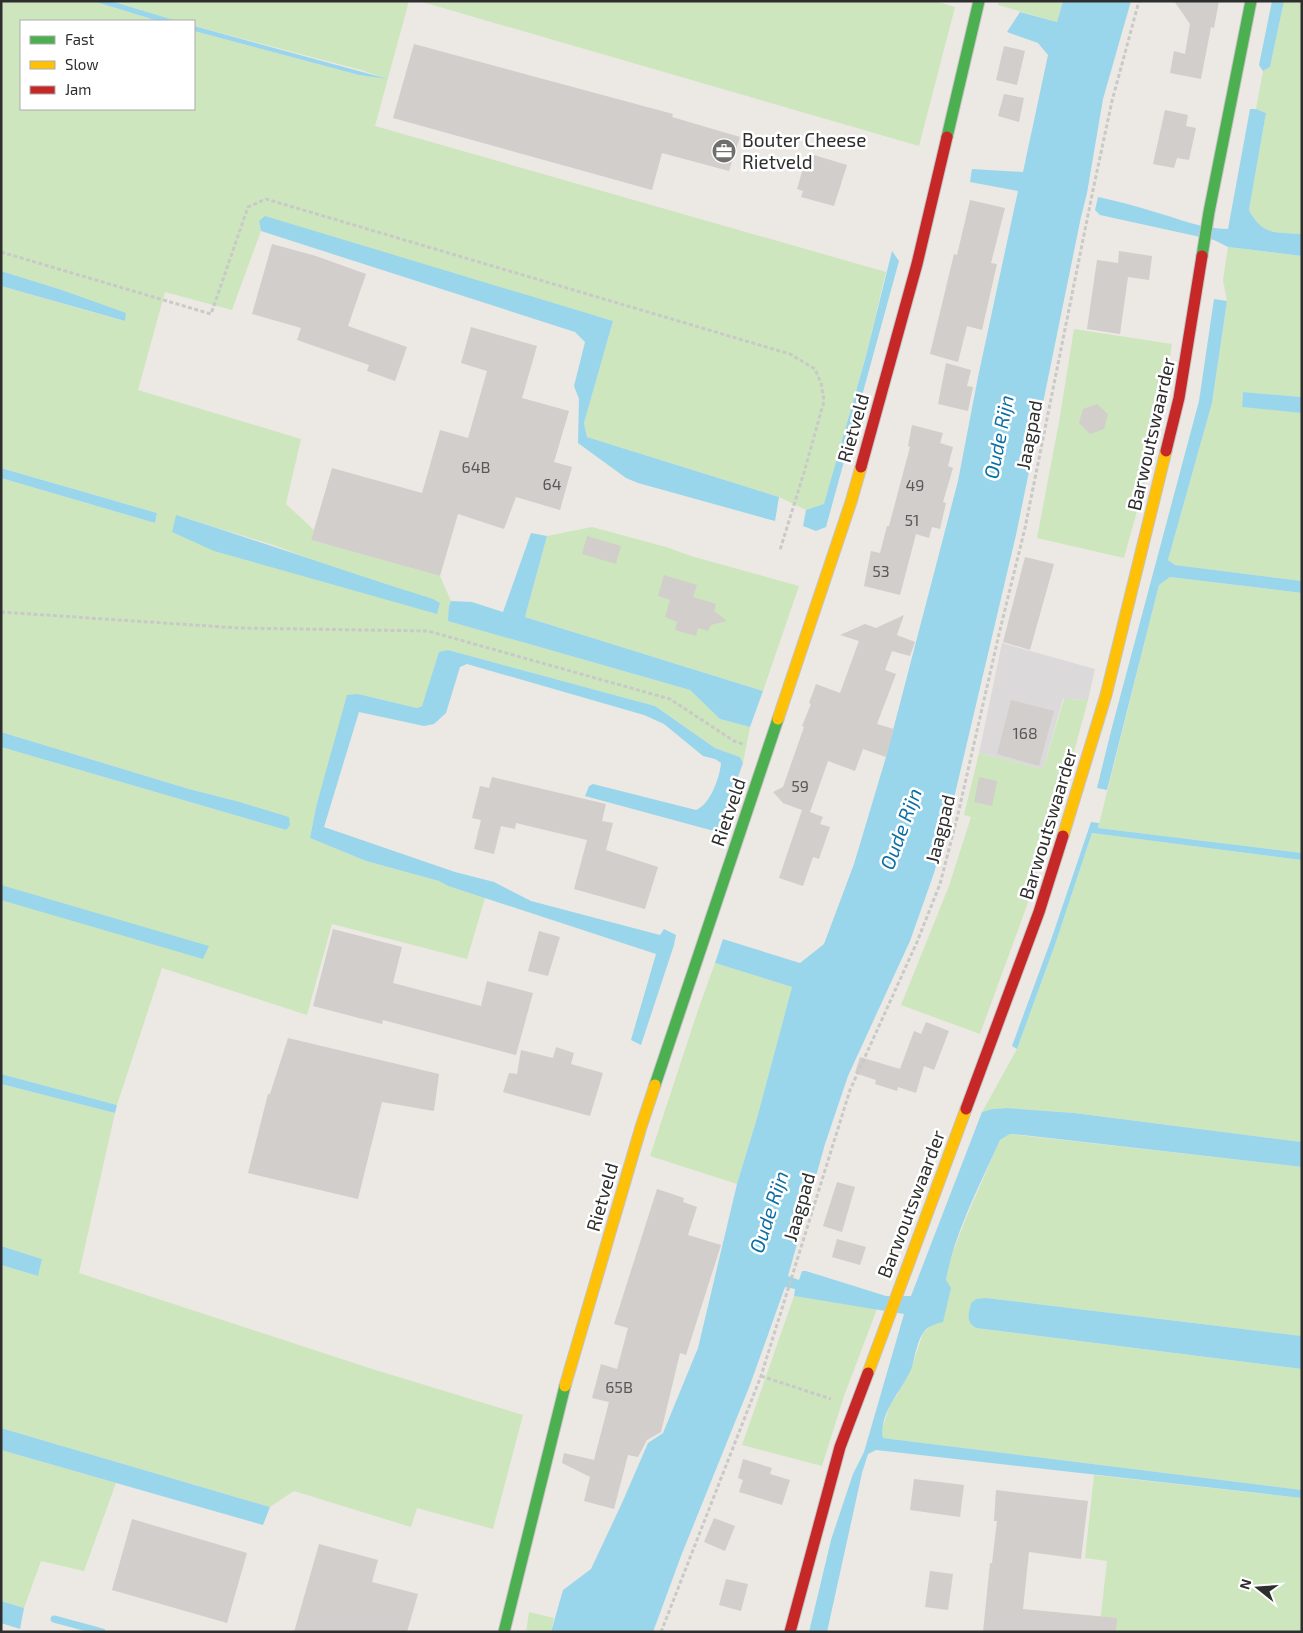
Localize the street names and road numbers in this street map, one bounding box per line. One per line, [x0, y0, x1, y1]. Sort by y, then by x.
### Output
street label: Barwoutswaarder [1122, 355, 1179, 513]
street label: Rietveld [832, 391, 873, 465]
street label: Jaagpad [1011, 398, 1047, 472]
street label: Barwoutswaarder [1014, 745, 1082, 902]
street label: Rietveld [705, 775, 750, 849]
street label: Jaagpad [920, 792, 959, 866]
street label: Barwoutswaarder [872, 1126, 949, 1281]
street label: Rietveld [581, 1160, 622, 1234]
street label: Jaagpad [778, 1170, 819, 1244]

